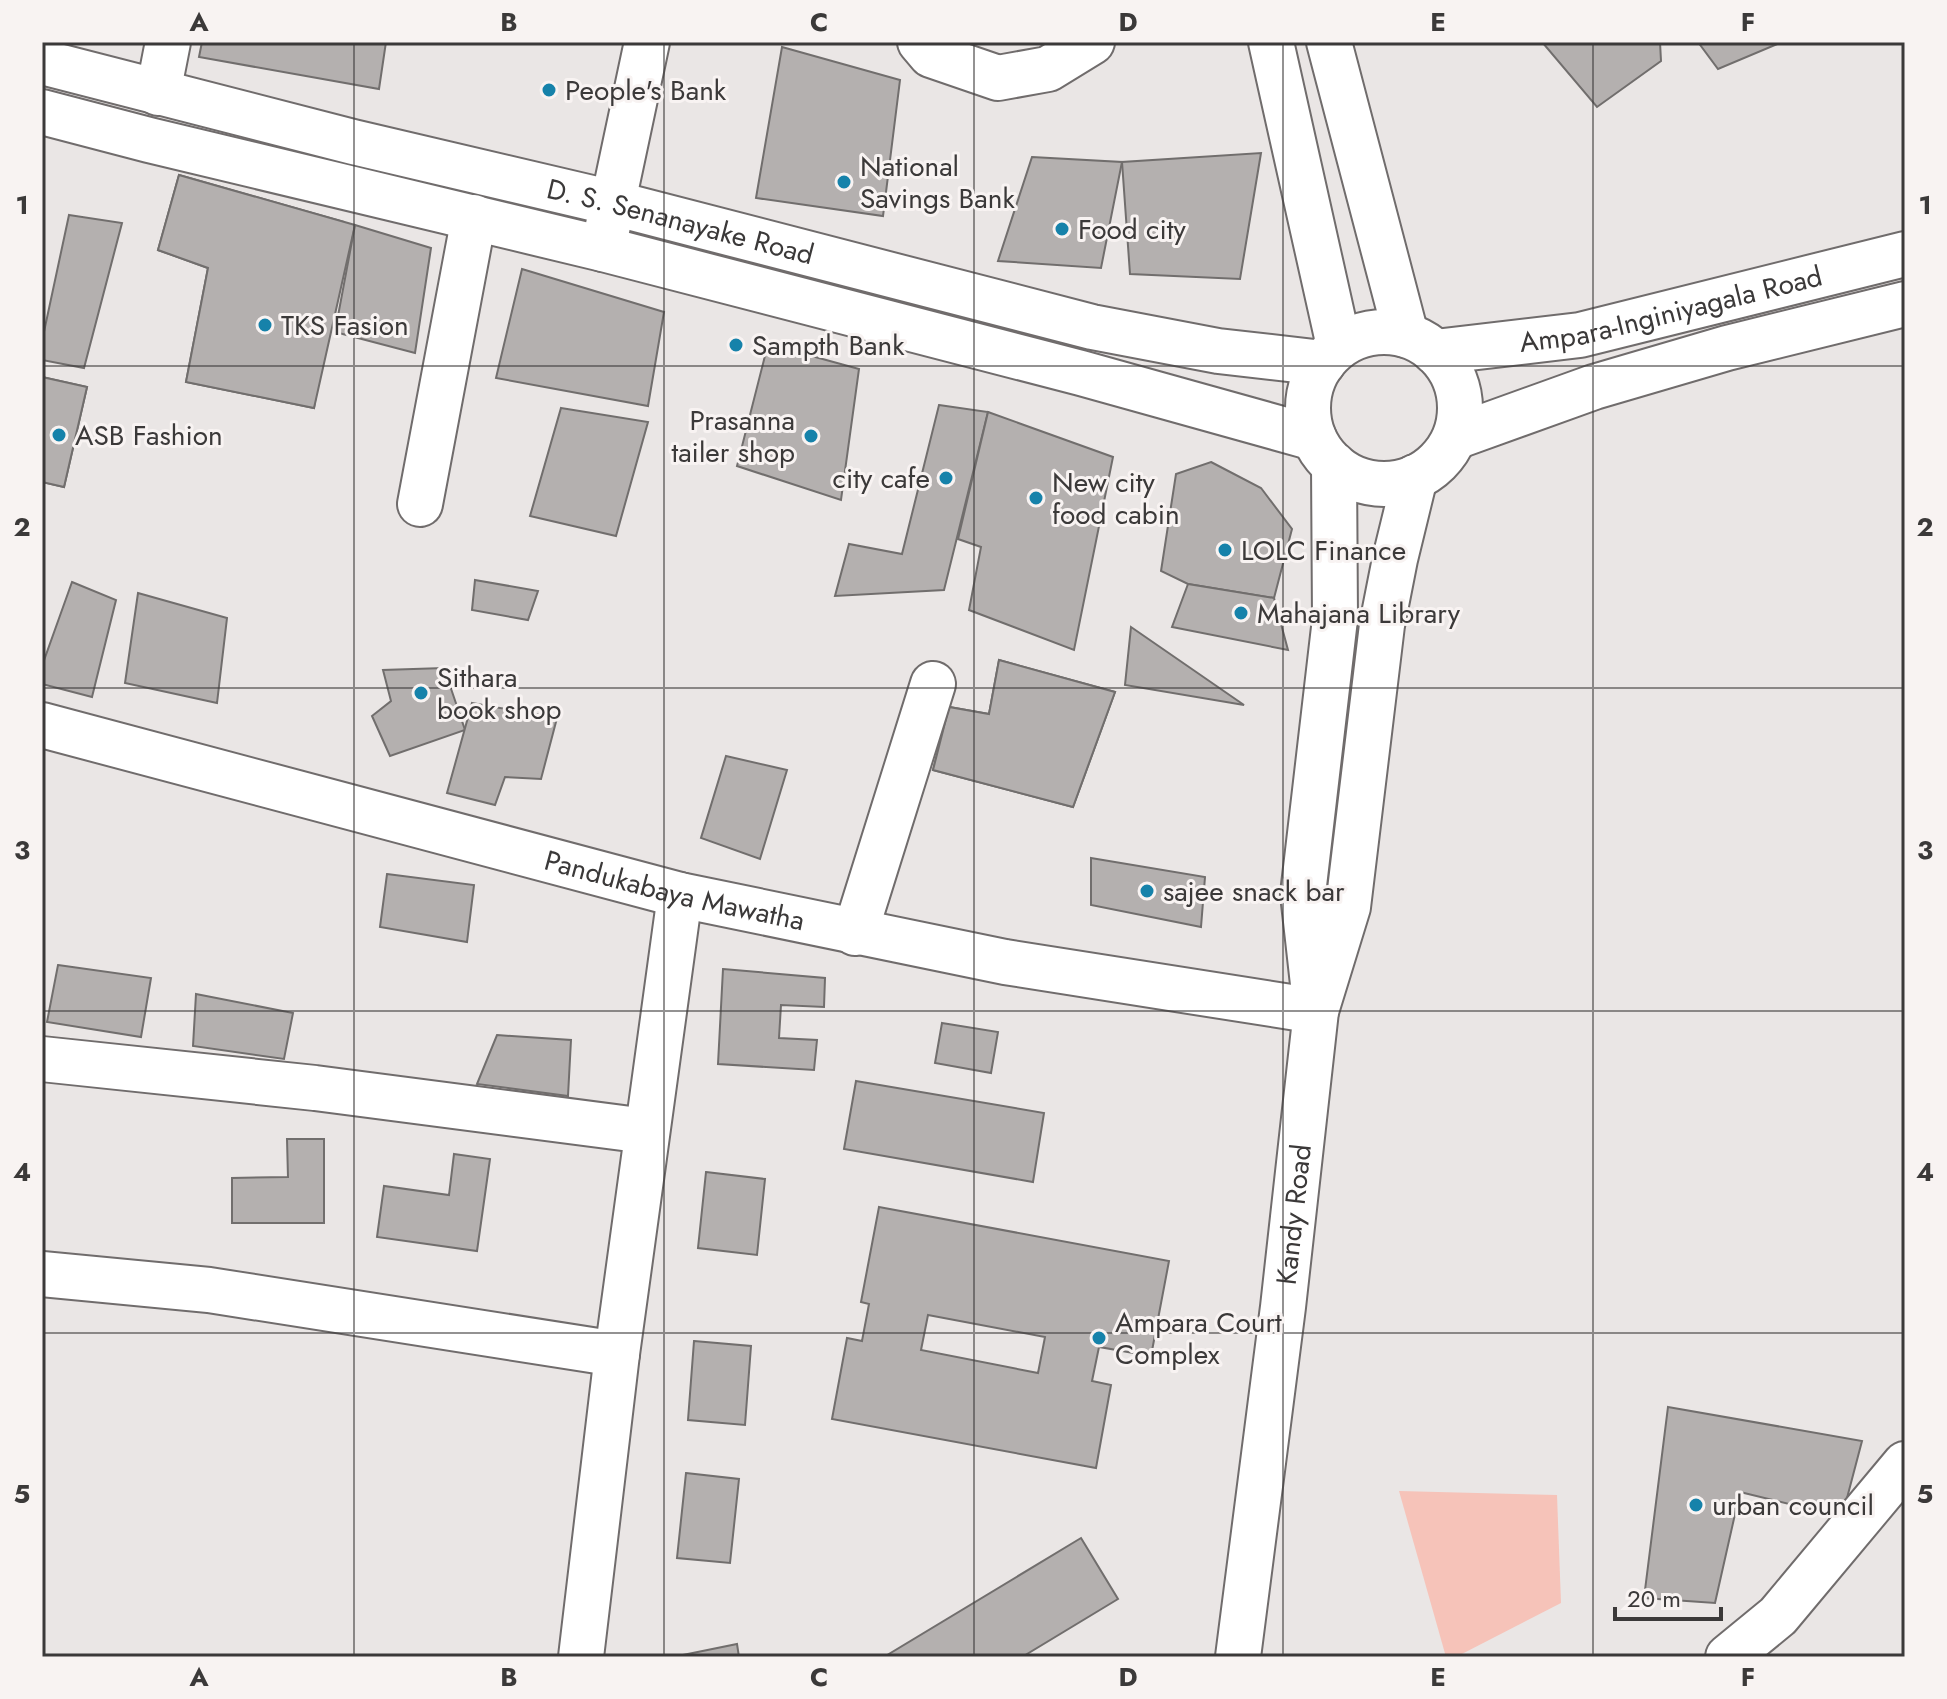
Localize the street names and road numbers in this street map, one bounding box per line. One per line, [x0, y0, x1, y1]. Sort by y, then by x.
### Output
street label: D. S. Senanayake Road [543, 168, 818, 275]
street label: Ampara-Inginiyagala Road [1517, 255, 1826, 363]
street label: Pandukabaya Mawatha [540, 840, 808, 941]
street label: Kandy Road [1266, 1142, 1322, 1287]

